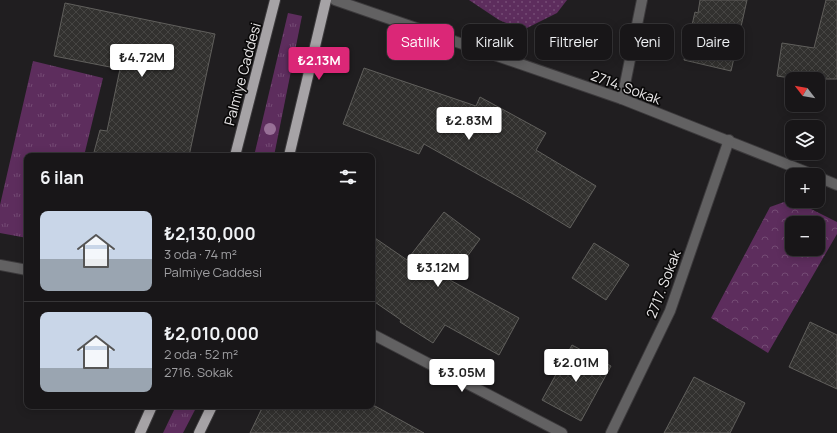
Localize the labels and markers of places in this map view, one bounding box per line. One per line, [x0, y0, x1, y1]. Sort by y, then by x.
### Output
pin: ₺4.72M [109, 44, 175, 78]
pin: ₺2.13M [286, 47, 352, 81]
pin: ₺2.83M [436, 107, 502, 141]
pin: ₺3.12M [405, 254, 471, 288]
pin: ₺2.01M [543, 349, 609, 383]
pin: ₺3.05M [429, 359, 495, 393]

